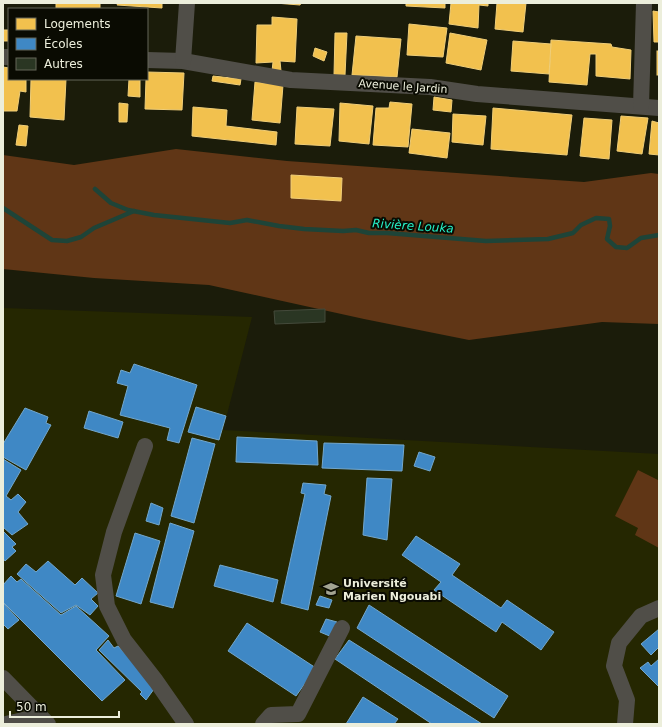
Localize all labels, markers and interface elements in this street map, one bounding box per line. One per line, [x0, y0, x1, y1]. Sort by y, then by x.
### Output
legend [8, 8, 148, 80]
text: Logements [44, 17, 110, 31]
text: Écoles [44, 36, 83, 51]
text: Autres [44, 57, 83, 71]
street label: Avenue le Jardin [358, 77, 448, 96]
water label: Rivière Louka [372, 216, 454, 236]
place label: Université Marien Ngouabi [343, 577, 441, 603]
school or university icon: Université Marien Ngouabi [322, 580, 340, 598]
scale bar [10, 693, 119, 719]
text: 50 m [16, 700, 47, 714]

